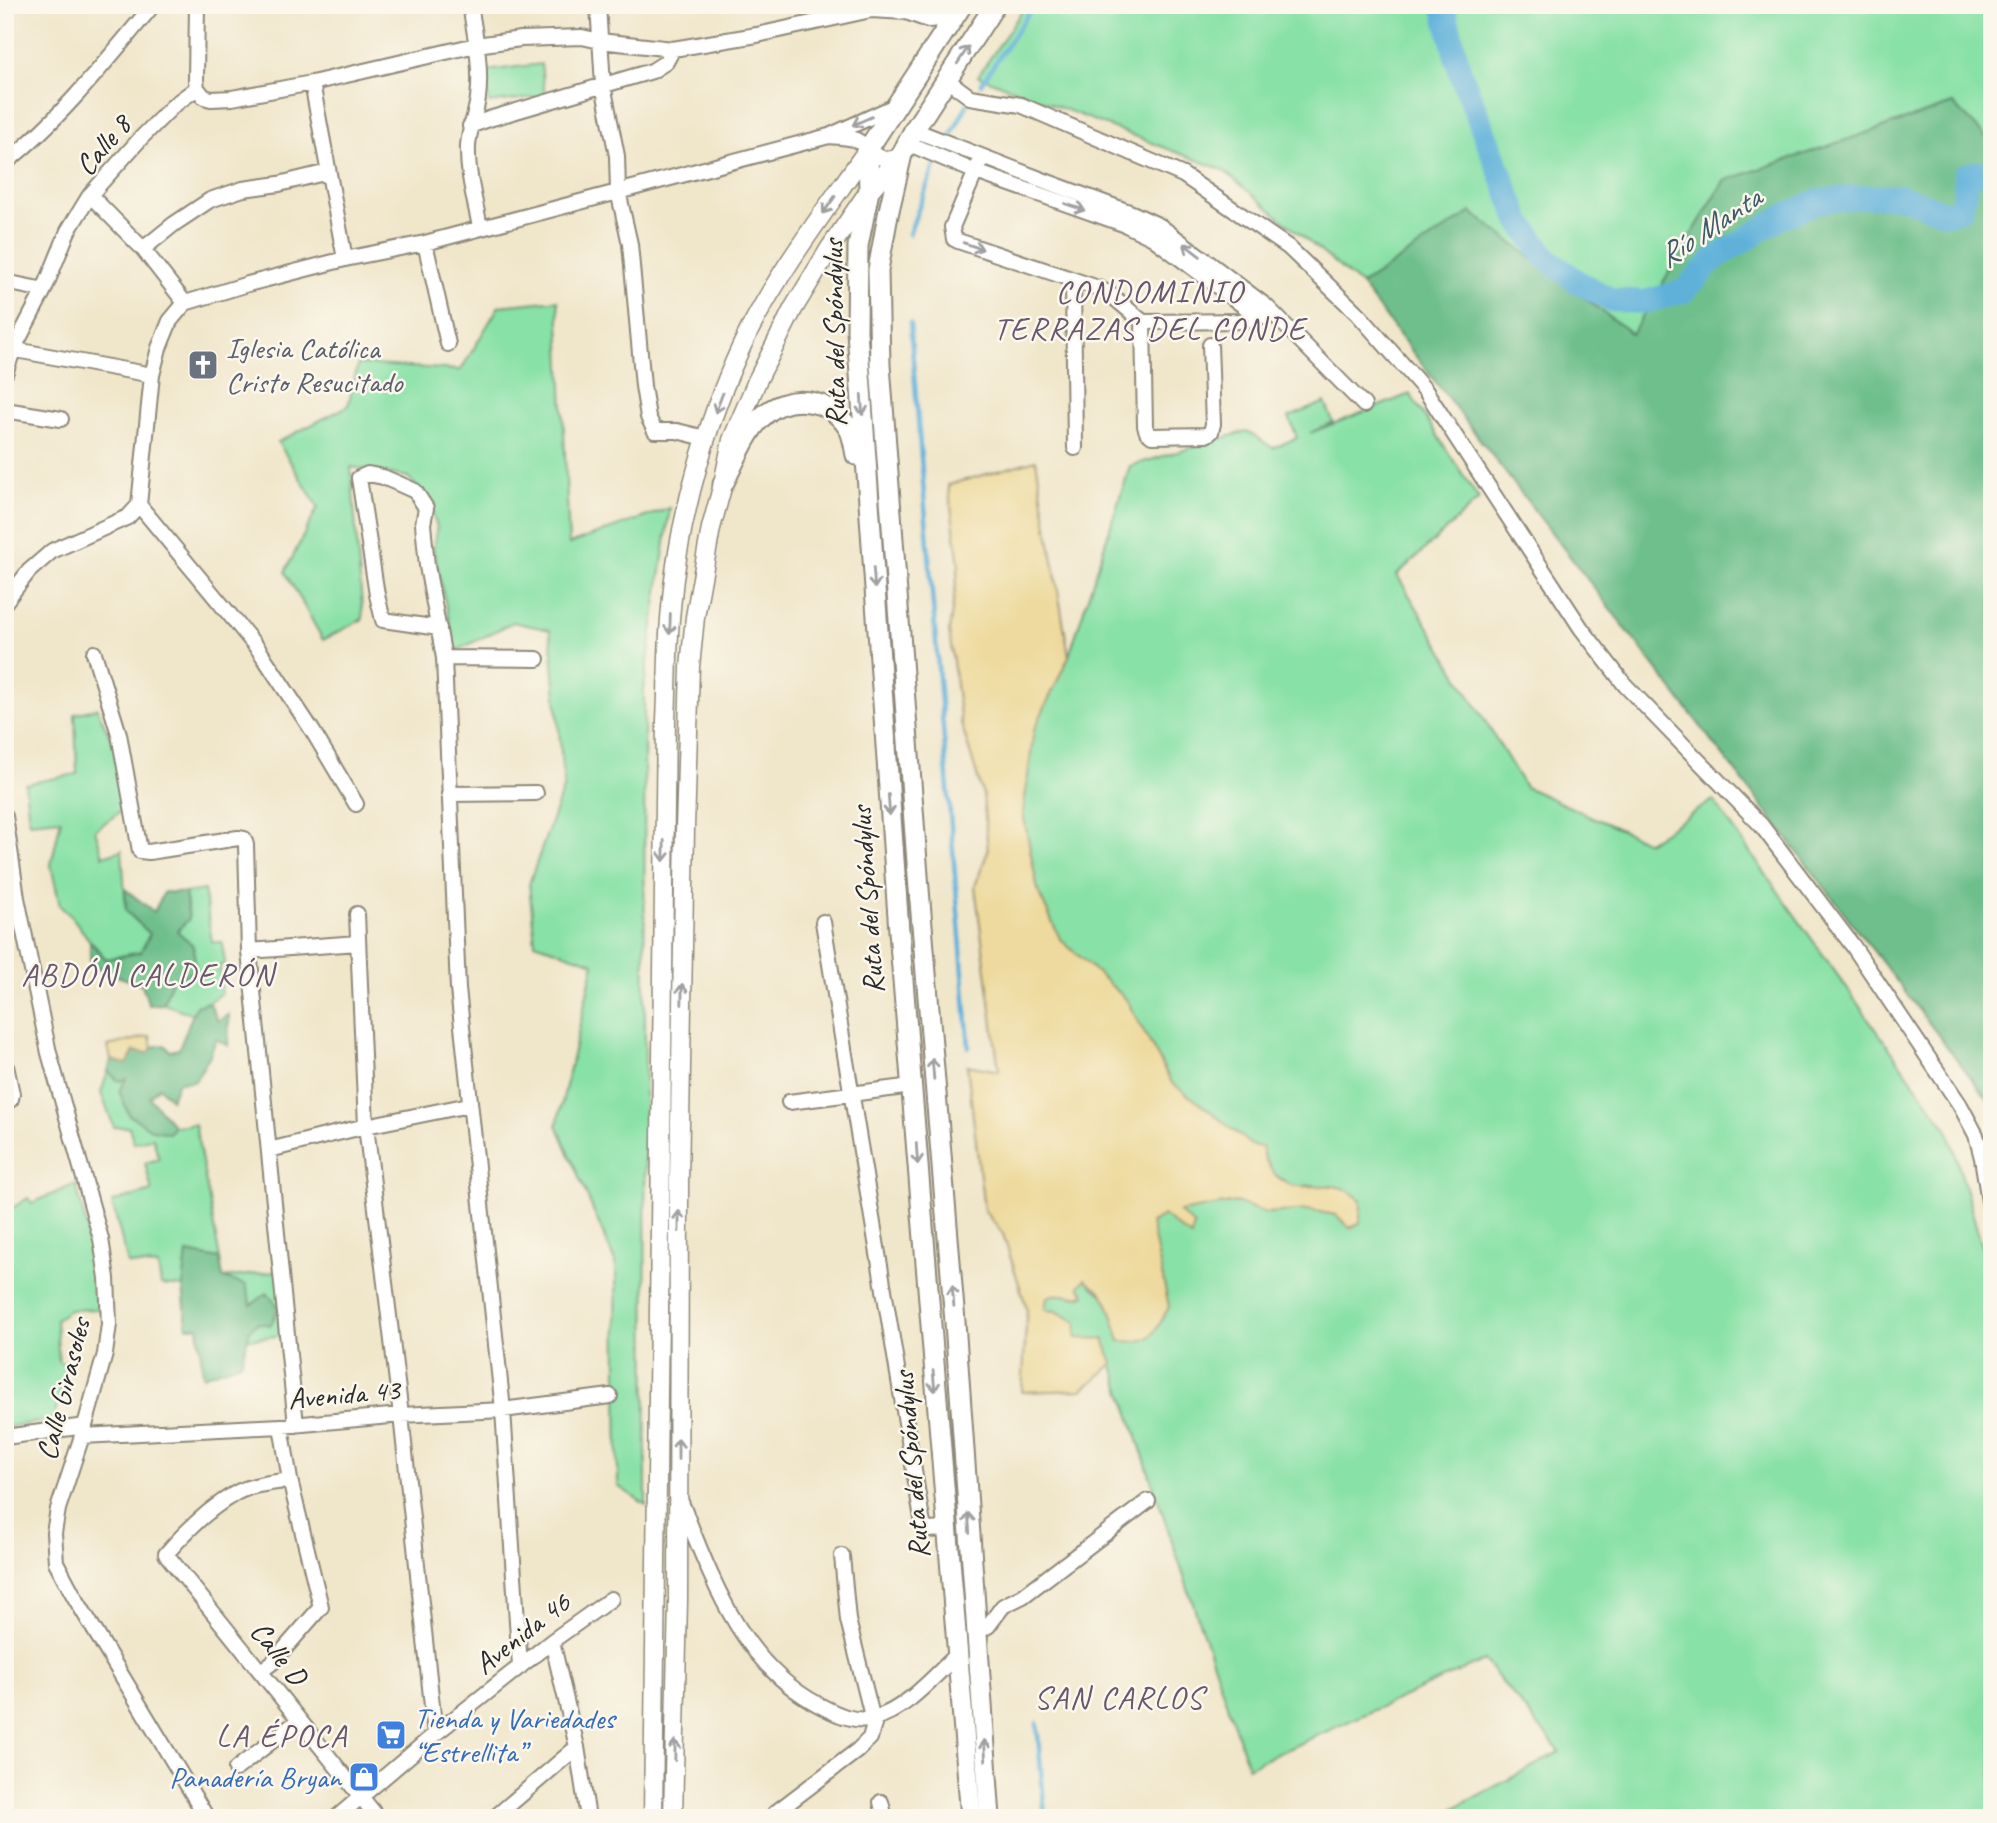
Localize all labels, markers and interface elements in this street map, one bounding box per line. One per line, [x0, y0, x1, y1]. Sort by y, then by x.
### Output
one-way arrow [957, 45, 971, 65]
street label: Calle 8 [67, 105, 141, 183]
one-way arrow [852, 115, 873, 128]
water label: Río Manta [1649, 175, 1772, 276]
one-way arrow [822, 195, 836, 214]
one-way arrow [1064, 202, 1086, 214]
street label: Ruta del Spóndylus [813, 236, 855, 427]
one-way arrow [961, 241, 983, 253]
one-way arrow [1183, 242, 1201, 257]
district label: CONDOMINIO TERRAZAS DEL CONDE [994, 271, 1309, 349]
place label: Iglesia Católica Cristo Resucitado [226, 329, 404, 401]
church icon: Iglesia Católica Cristo Resucitado [186, 348, 220, 382]
one-way arrow [712, 391, 725, 413]
one-way arrow [856, 393, 869, 416]
one-way arrow [868, 566, 881, 589]
one-way arrow [663, 612, 677, 635]
one-way arrow [883, 793, 896, 816]
street label: Ruta del Spóndylus [841, 802, 893, 995]
one-way arrow [658, 840, 671, 863]
district label: ABDÓN CALDERÓN [21, 954, 278, 995]
one-way arrow [675, 982, 689, 1005]
one-way arrow [926, 1058, 939, 1081]
one-way arrow [911, 1142, 924, 1165]
one-way arrow [672, 1210, 686, 1233]
one-way arrow [946, 1285, 959, 1308]
street label: Calle Girasoles [27, 1311, 100, 1464]
street label: Ruta del Spóndylus [884, 1367, 938, 1560]
one-way arrow [928, 1369, 941, 1392]
street label: Avenida 43 [287, 1370, 404, 1418]
one-way arrow [671, 1437, 685, 1460]
one-way arrow [962, 1512, 975, 1535]
street label: Avenida 46 [466, 1583, 579, 1682]
street label: Calle D [242, 1613, 318, 1695]
district label: SAN CARLOS [1034, 1677, 1209, 1718]
place label: Tienda y Variedades “Estrellita” [414, 1699, 617, 1771]
district label: LA ÉPOCA [216, 1715, 348, 1756]
supermarket icon: Tienda y Variedades “Estrellita” [374, 1718, 408, 1752]
one-way arrow [668, 1738, 681, 1761]
one-way arrow [979, 1738, 992, 1761]
place label: Panadería Bryan [169, 1758, 342, 1796]
shop icon: Panadería Bryan [347, 1760, 381, 1794]

